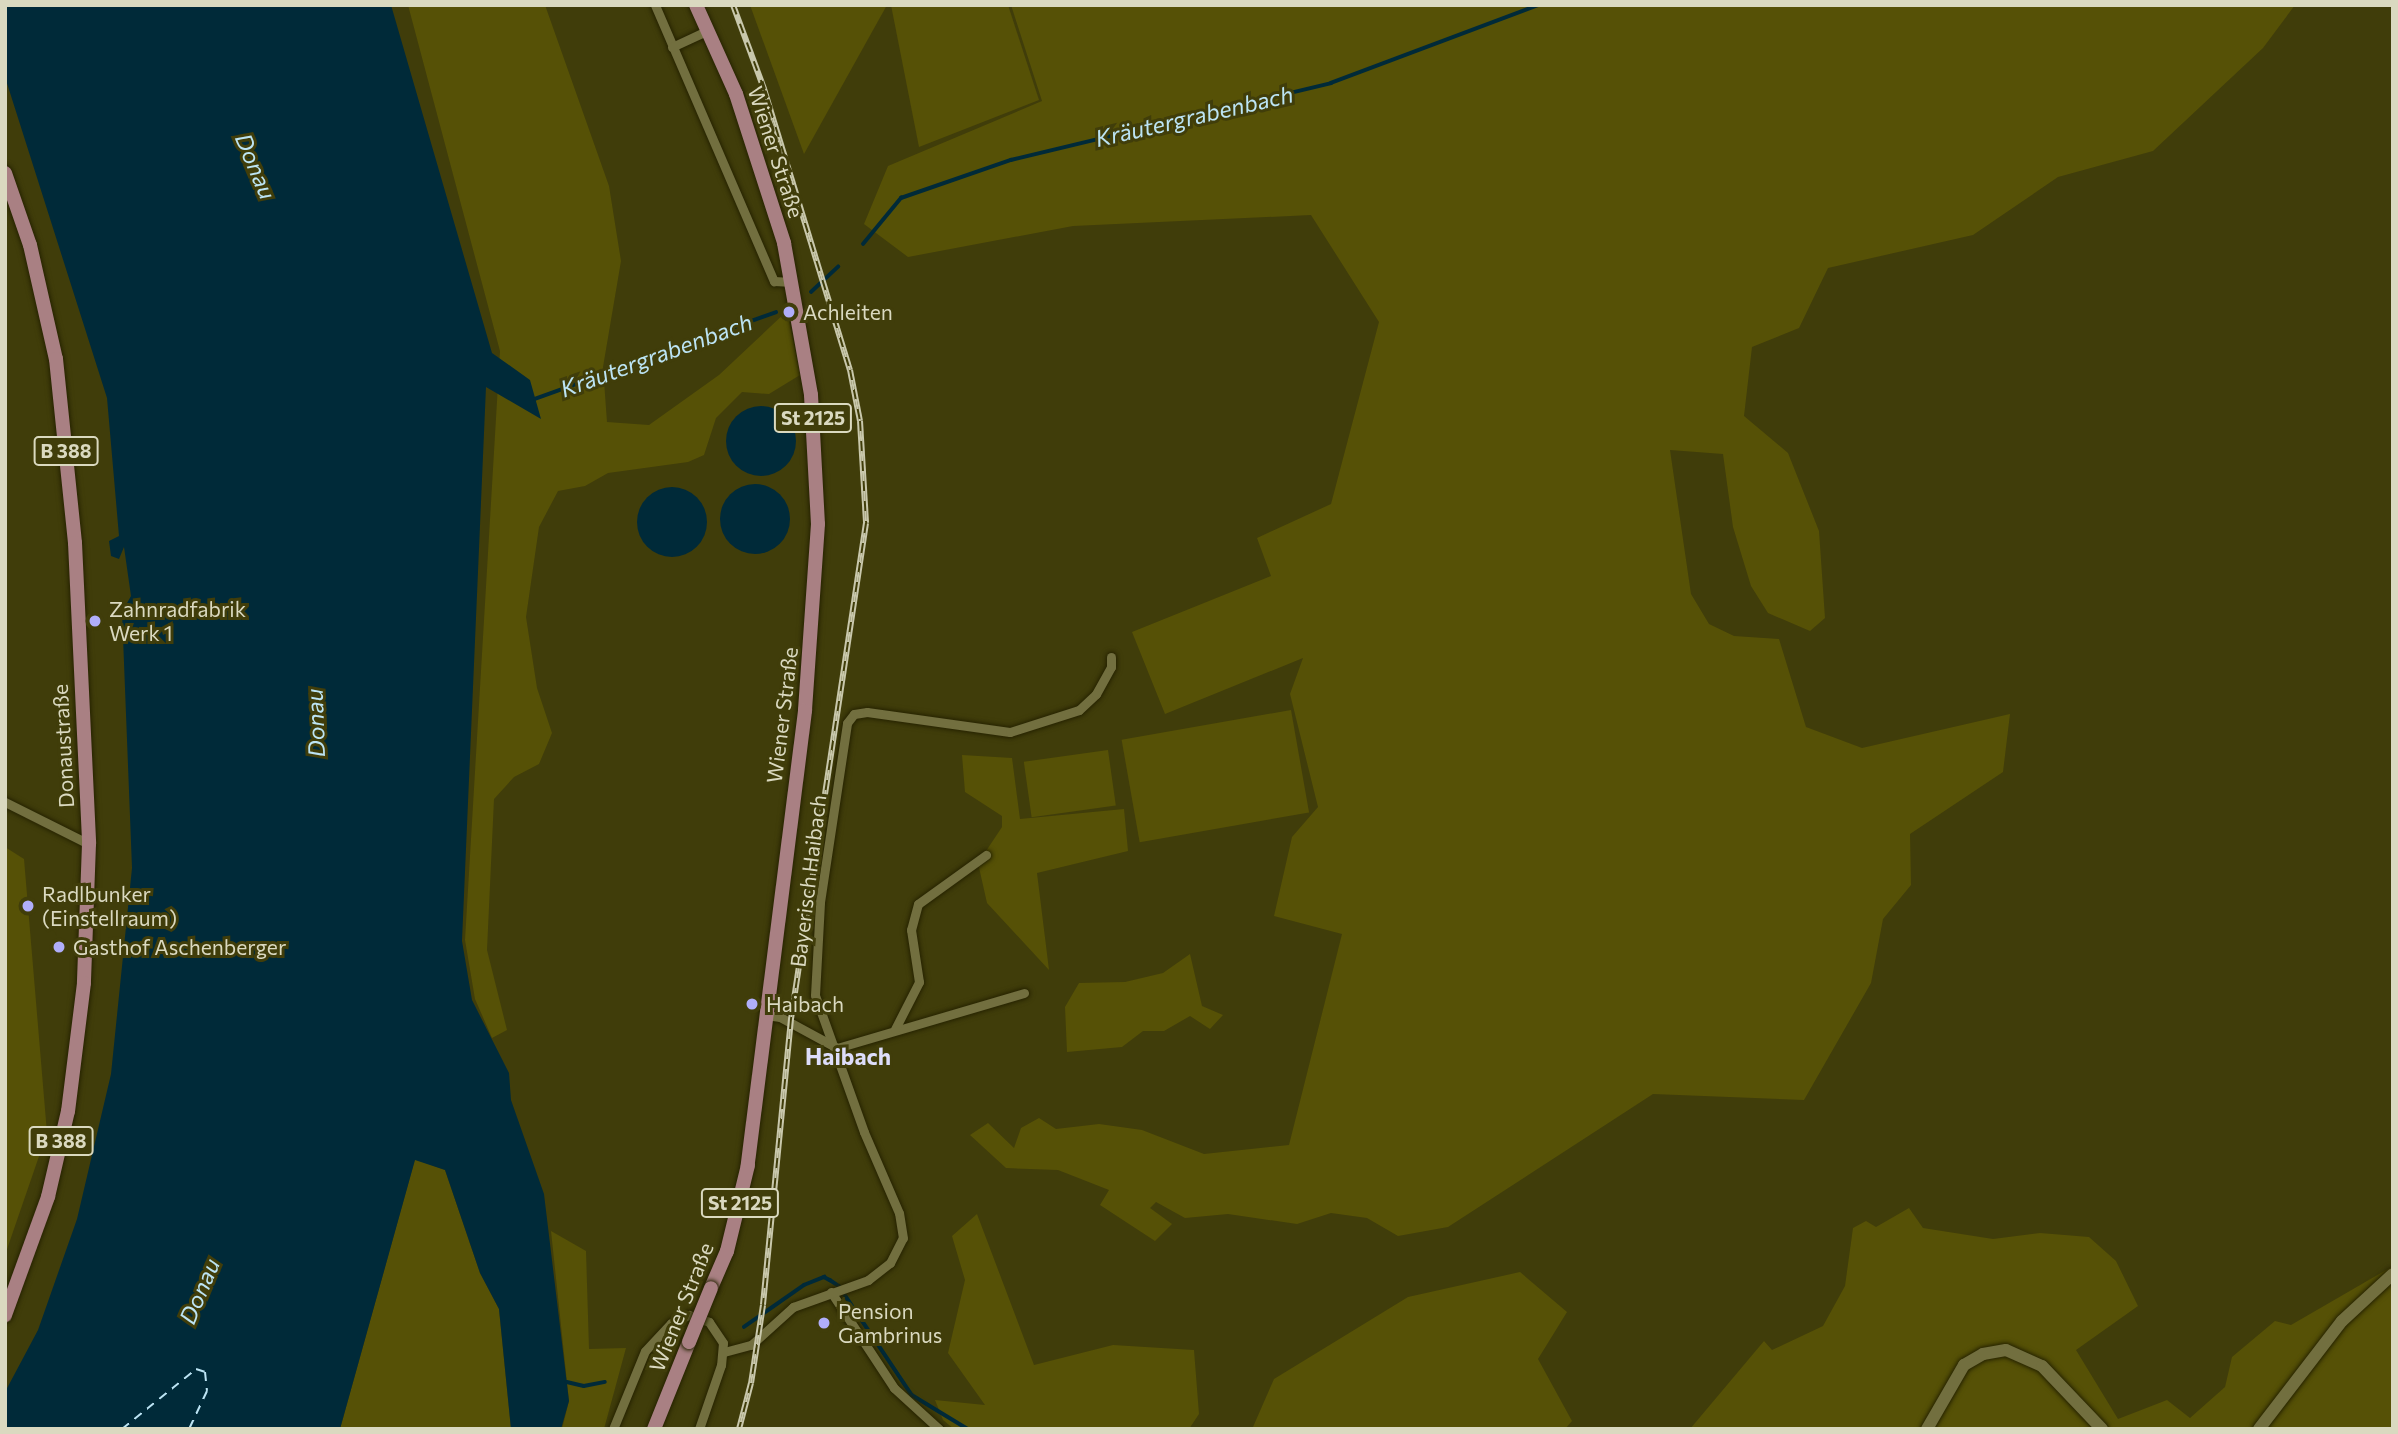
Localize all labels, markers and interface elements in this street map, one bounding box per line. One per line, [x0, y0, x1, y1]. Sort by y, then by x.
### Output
water label: Kräutergrabenbach [1092, 80, 1296, 152]
street label: Wiener Straße [743, 83, 809, 221]
water label: Donau [230, 129, 282, 203]
place label: Achleiten [803, 299, 893, 325]
marker: Achleiten [781, 304, 797, 320]
water label: Kräutergrabenbach [556, 307, 756, 403]
road number: St 2125 [773, 402, 853, 434]
road number: B 388 [33, 436, 99, 466]
place label: Zahnradfabrik Werk 1 [109, 596, 246, 646]
marker: Zahnradfabrik Werk 1 [87, 613, 103, 629]
street label: Wiener Straße [761, 645, 803, 785]
street label: Donaustraße [47, 684, 79, 808]
water label: Donau [300, 688, 330, 758]
street label: Bayerisch Haibach [785, 793, 831, 969]
place label: Radlbunker (Einstellraum) [42, 881, 177, 931]
marker: Radlbunker (Einstellraum) [20, 898, 36, 914]
place label: Gasthof Aschenberger [73, 934, 286, 960]
marker: Gasthof Aschenberger [51, 939, 67, 955]
place label: Haibach [766, 991, 844, 1017]
marker: Haibach [744, 996, 760, 1012]
district label: Haibach [805, 1042, 891, 1070]
road number: B 388 [28, 1126, 94, 1156]
road number: St 2125 [700, 1188, 780, 1218]
street label: Wiener Straße [644, 1239, 718, 1375]
water label: Donau [173, 1254, 225, 1328]
place label: Pension Gambrinus [838, 1298, 942, 1348]
marker: Pension Gambrinus [816, 1315, 832, 1331]

